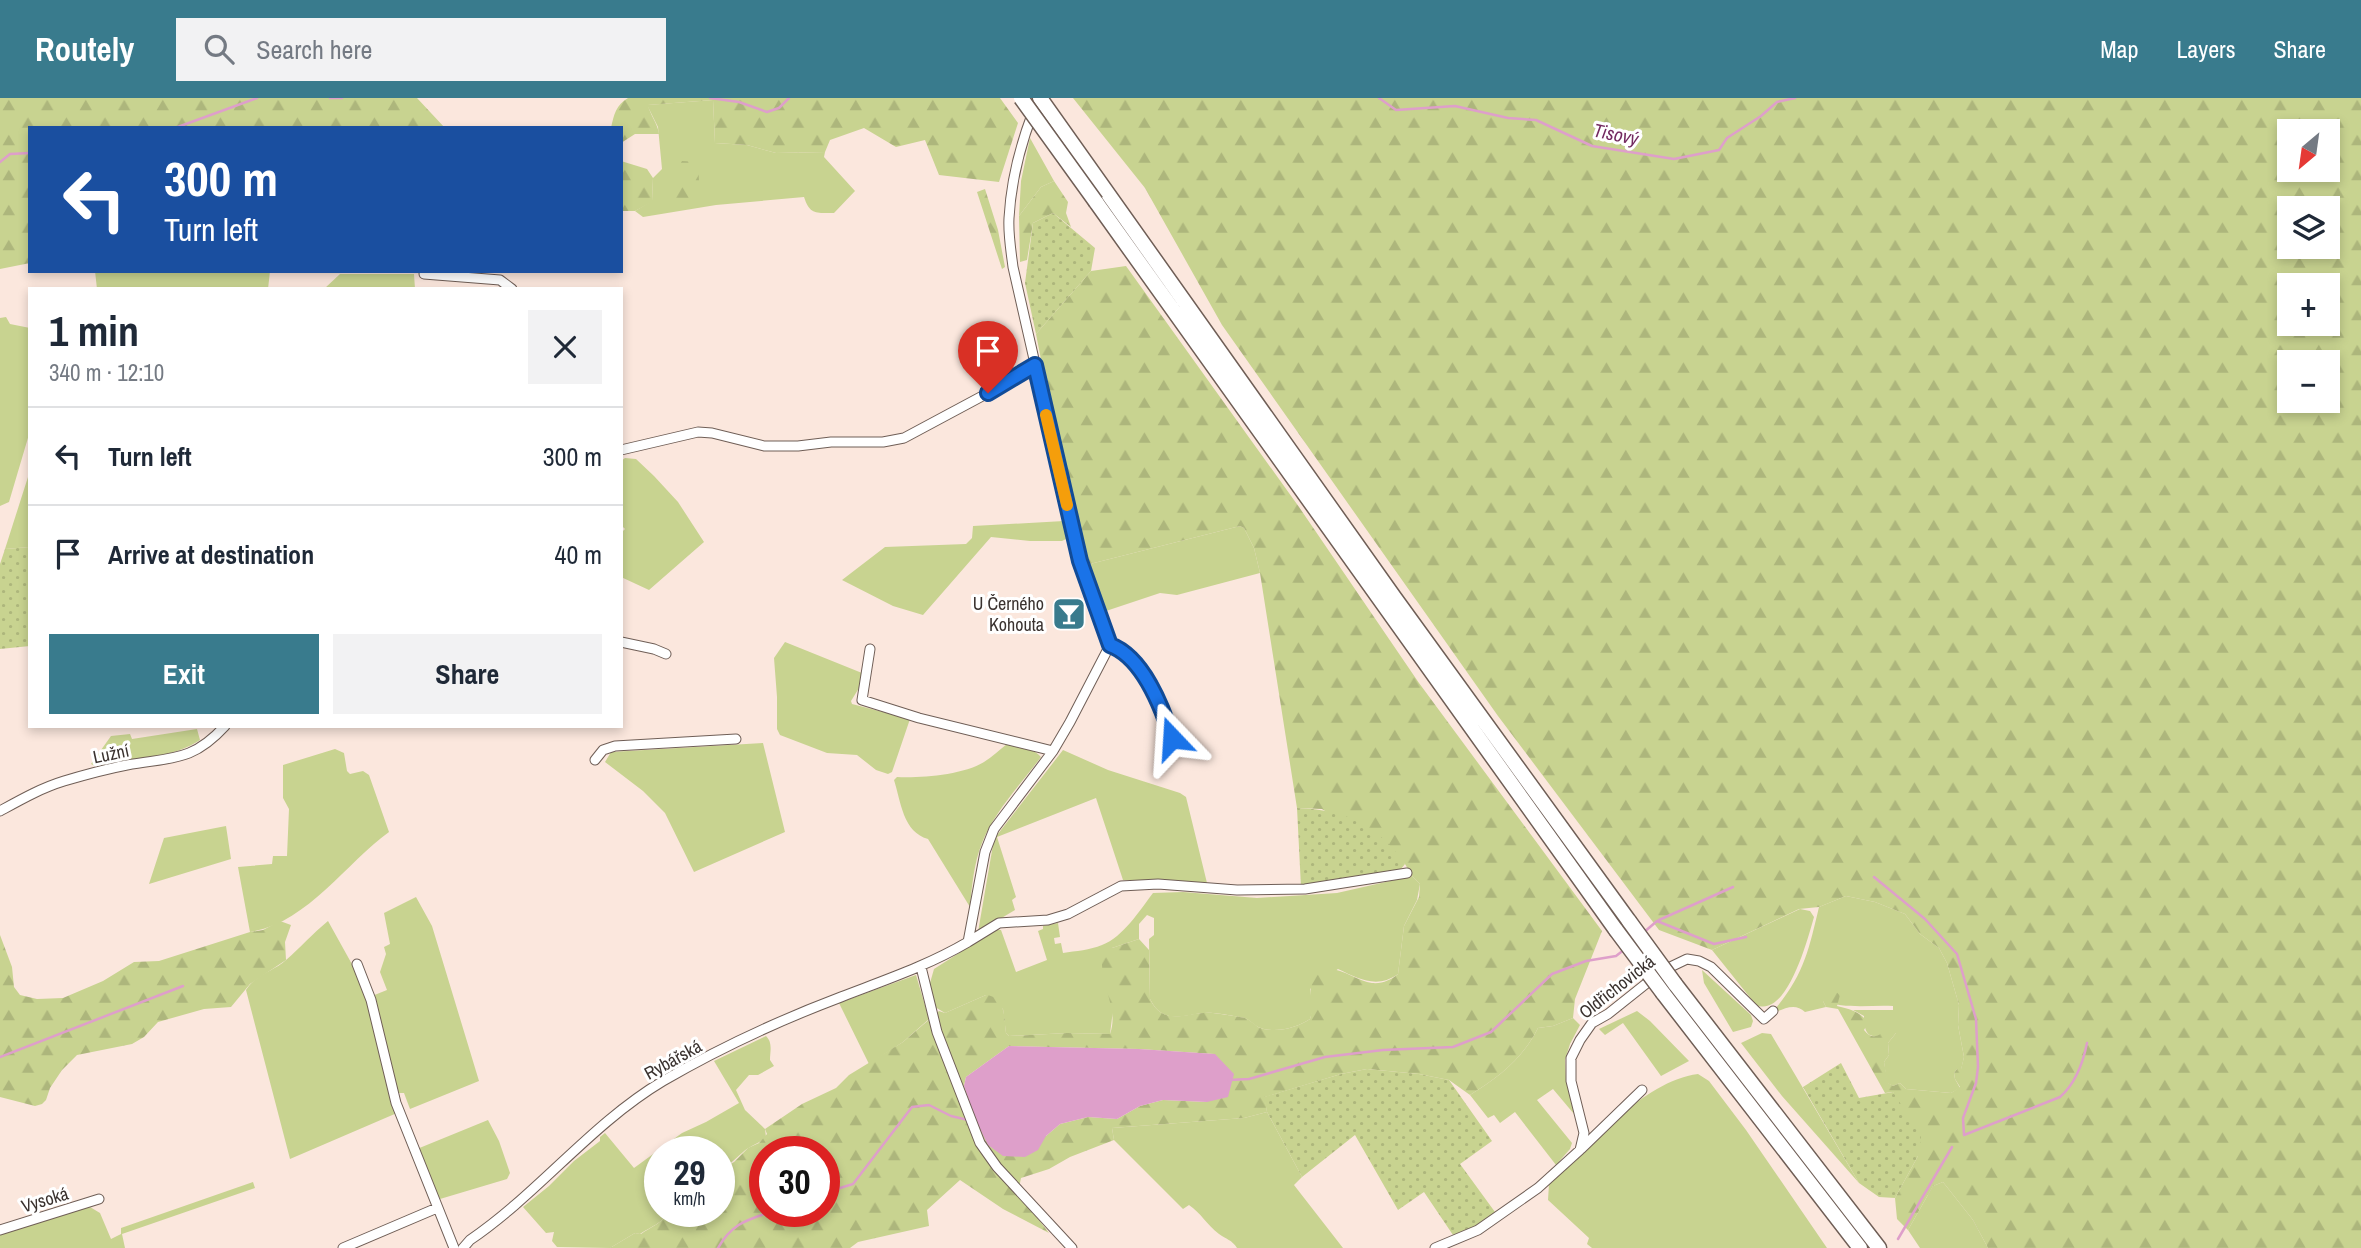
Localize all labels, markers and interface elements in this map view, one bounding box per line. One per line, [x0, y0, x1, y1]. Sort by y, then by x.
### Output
search box [176, 18, 666, 81]
text: Routely [35, 27, 134, 71]
icon: search [200, 30, 238, 68]
text: Search here [256, 32, 372, 67]
text: Map [2100, 33, 2138, 65]
text: Layers [2176, 33, 2235, 65]
text: Share [2273, 33, 2326, 65]
water label: Tisový [1591, 117, 1642, 152]
north arrow [2277, 119, 2340, 182]
map controls [2277, 119, 2340, 413]
text: 300 m [164, 145, 278, 211]
icon: left [49, 154, 140, 245]
button: layers [2277, 196, 2340, 259]
text: Turn left [164, 208, 258, 251]
button: + [2277, 273, 2340, 336]
text: 1 min [49, 303, 139, 359]
button: close [528, 310, 602, 384]
pin [958, 321, 1018, 393]
icon: arrive [969, 332, 1007, 370]
button: − [2277, 350, 2340, 413]
text: 340 m · 12:10 [49, 357, 164, 388]
icon: left [49, 437, 87, 475]
text: Turn left [108, 439, 192, 474]
text: 300 m [543, 439, 602, 474]
icon: arrive [49, 535, 87, 573]
text: Arrive at destination [108, 537, 314, 572]
text: 40 m [555, 537, 602, 572]
place label: U Černého Kohouta [973, 591, 1044, 637]
bar icon: U Černého Kohouta [1050, 595, 1088, 633]
button: Exit [49, 634, 319, 714]
button: Share [333, 634, 602, 714]
position arrow [1135, 701, 1209, 775]
street label: Lužní [91, 737, 132, 769]
street label: Oldřichovická [1573, 949, 1660, 1024]
street label: Rybářská [639, 1034, 706, 1086]
speed limit sign: 30 [749, 1136, 840, 1227]
text: 29 [674, 1149, 705, 1196]
street label: Vysoká [18, 1181, 71, 1218]
text: km/h [674, 1186, 706, 1211]

